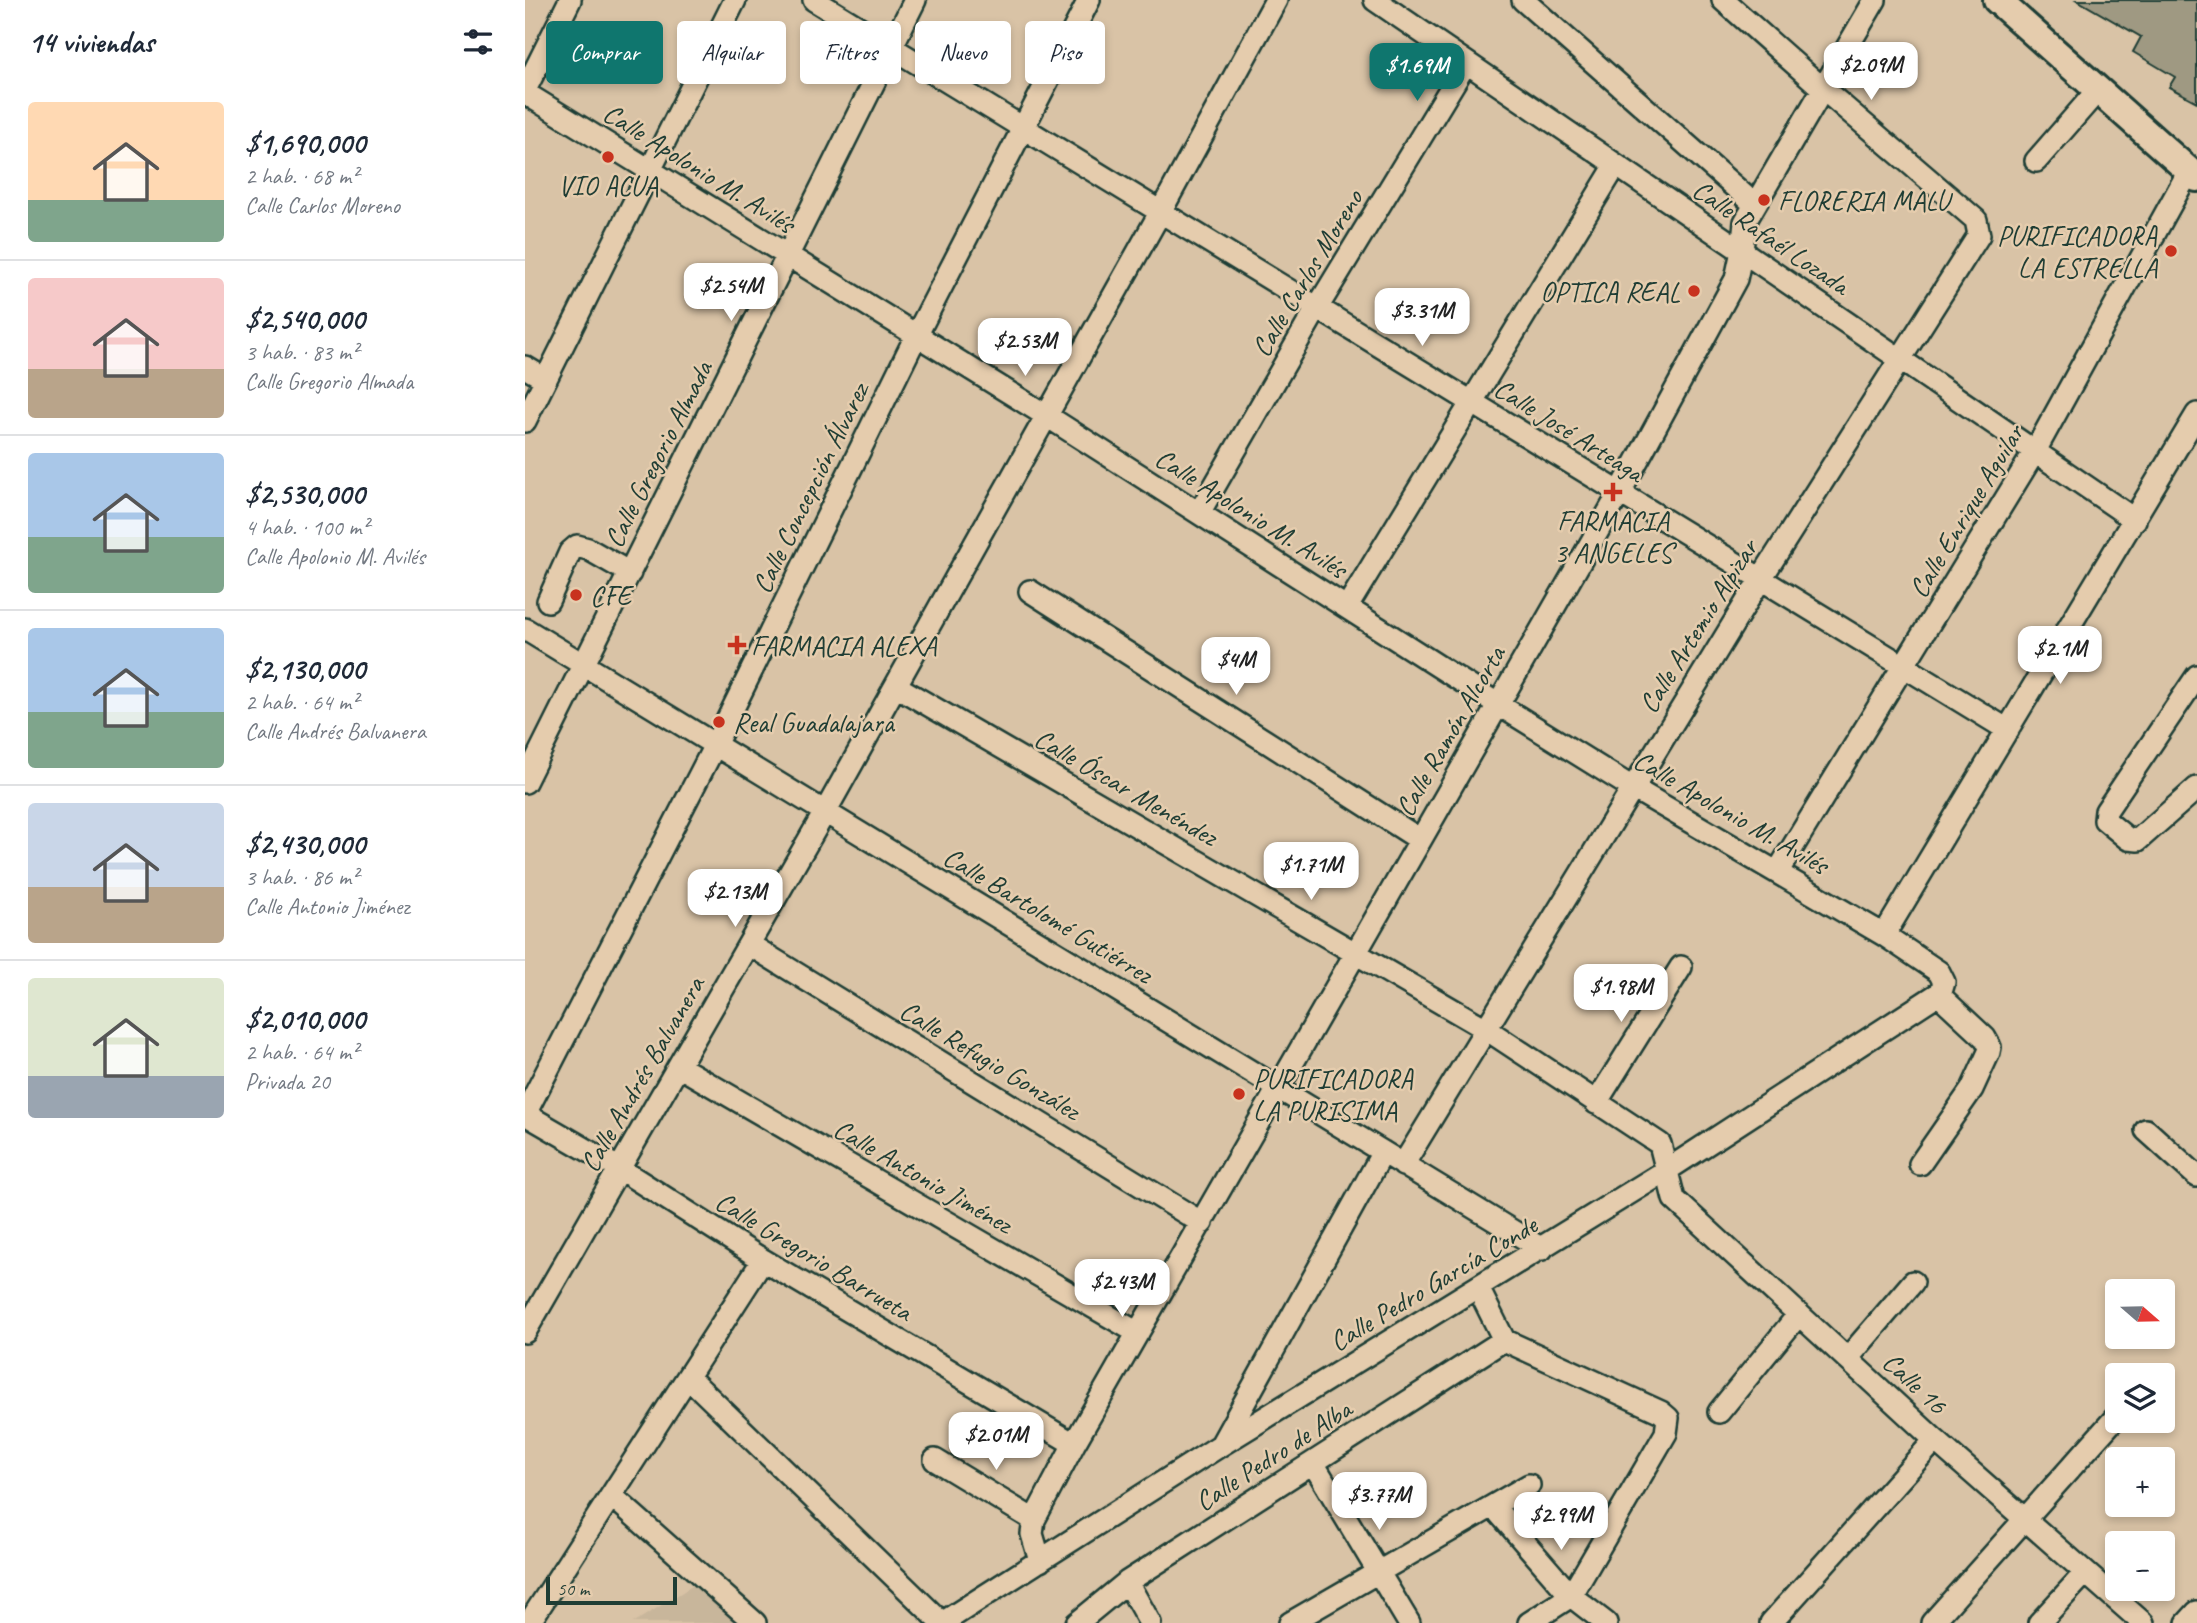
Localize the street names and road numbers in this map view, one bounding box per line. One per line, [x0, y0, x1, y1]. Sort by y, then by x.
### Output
street label: Calle Apolonio M. Avilés [597, 95, 803, 242]
street label: Calle Rafaél Lozada [1686, 172, 1858, 304]
street label: Calle Carlos Moreno [1243, 181, 1372, 363]
street label: Calle Gregorio Almada [596, 353, 721, 553]
street label: Calle José Arteaga [1488, 370, 1652, 491]
street label: Calle Concepción Álvarez [744, 374, 877, 599]
street label: Calle Enrique Aguilar [1901, 416, 2032, 604]
street label: Calle Apolonio M. Avilés [1149, 440, 1355, 587]
street label: Calle Artemio Alpizar [1631, 531, 1766, 719]
street label: Calle Ramón Alcorta [1387, 638, 1514, 822]
street label: Calle Óscar Menéndez [1028, 720, 1226, 855]
street label: Calle Apolonio M. Avilés [1627, 742, 1837, 883]
street label: Calle Bartolomé Gutiérrez [937, 839, 1161, 992]
street label: Calle Andrés Balvanera [572, 968, 713, 1178]
street label: Calle Refugio González [894, 992, 1088, 1129]
street label: Calle Antonio Jiménez [828, 1111, 1020, 1242]
street label: Calle Gregorio Barrueta [709, 1183, 920, 1329]
street label: Calle Pedro García Conde [1323, 1206, 1545, 1359]
street label: Calle 16 [1875, 1344, 1956, 1423]
street label: Calle Pedro de Alba [1188, 1390, 1360, 1519]

